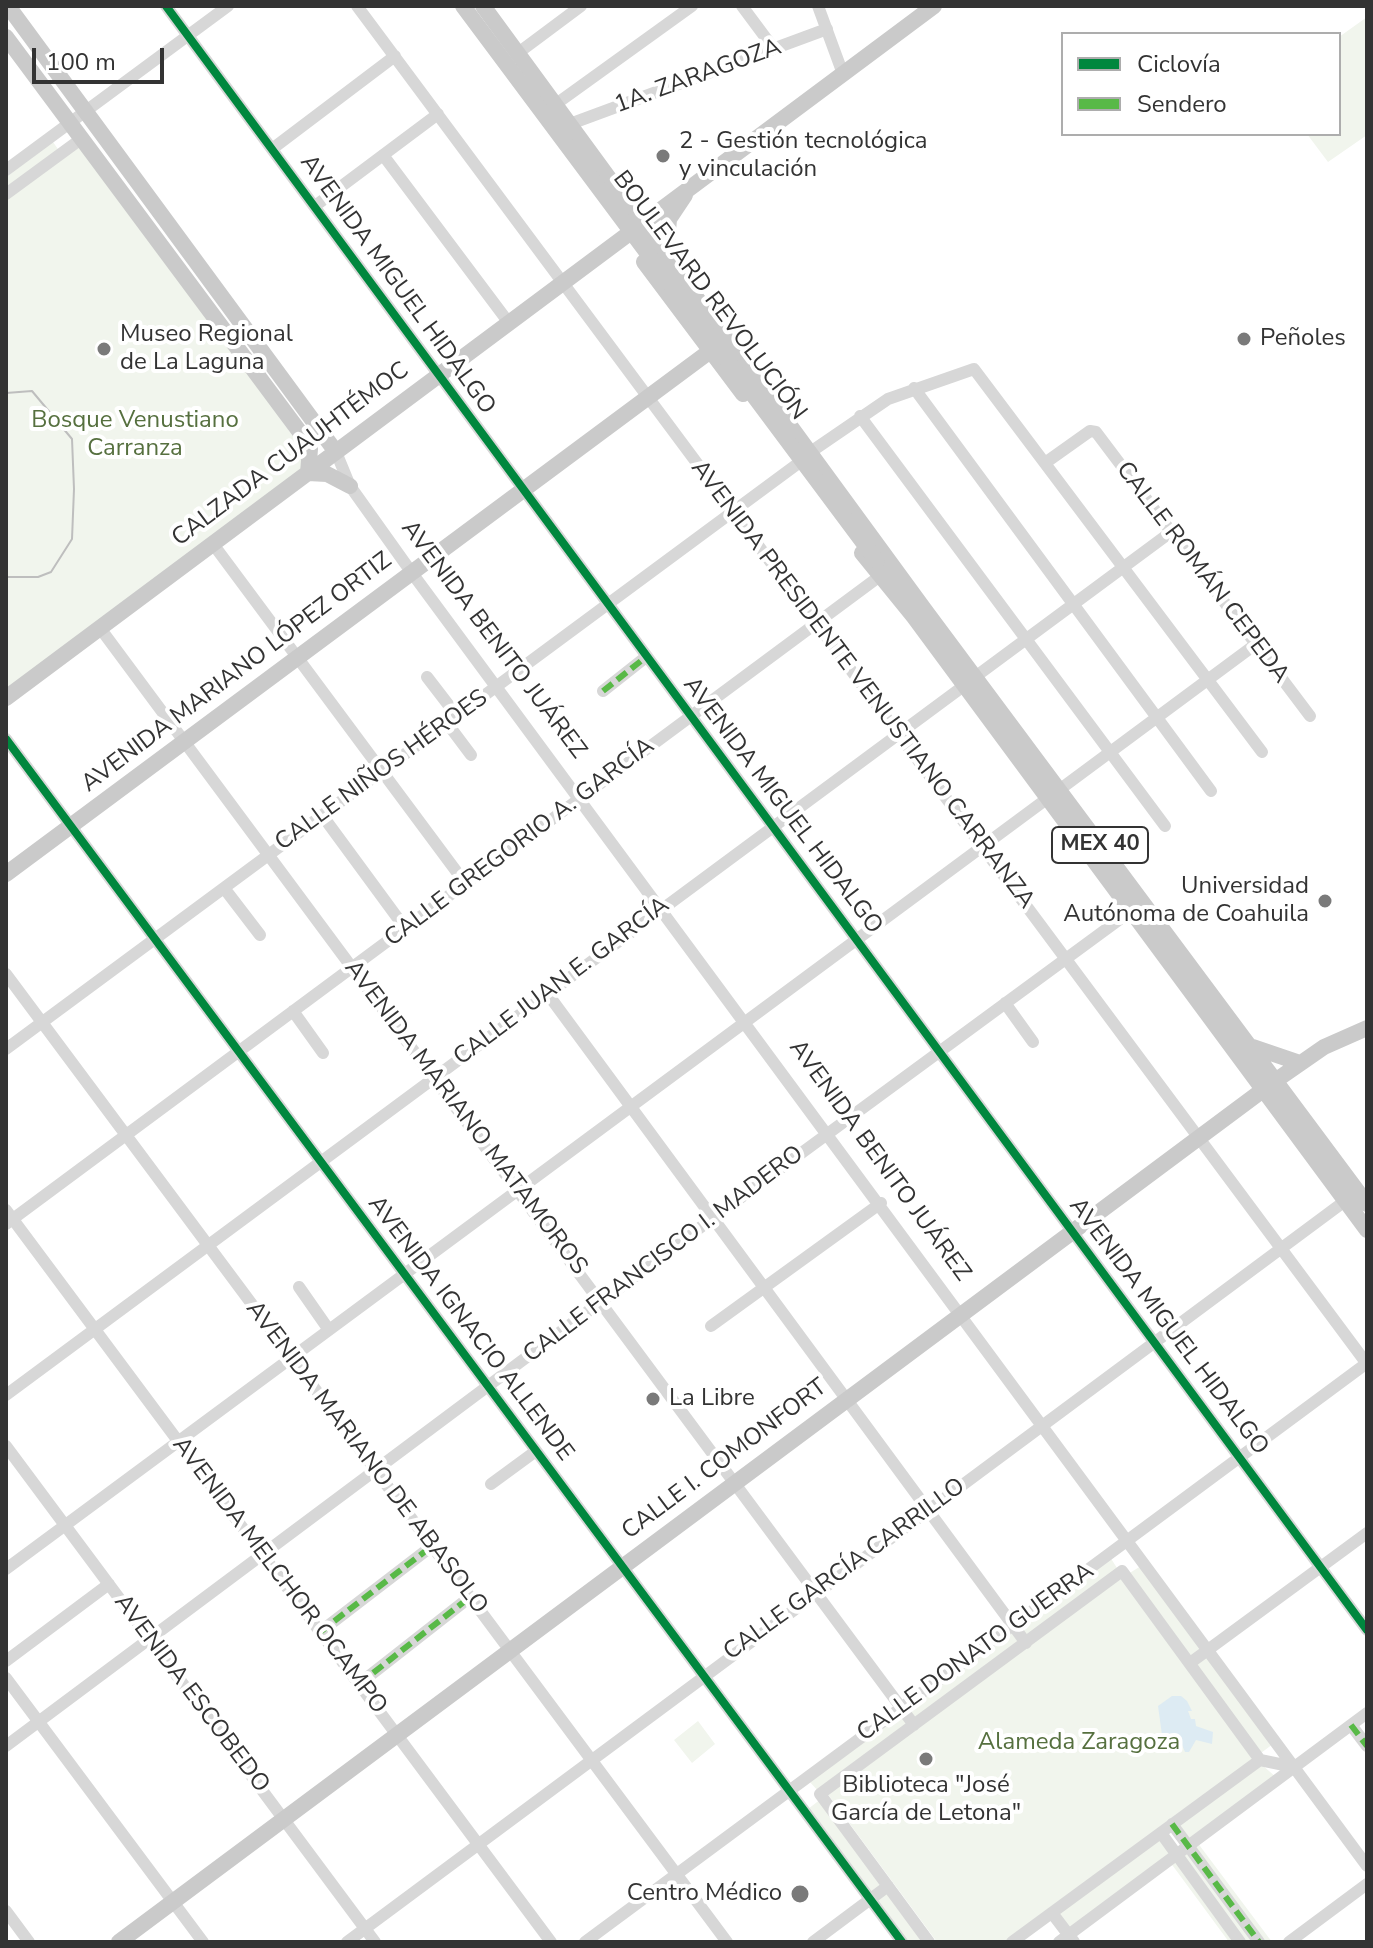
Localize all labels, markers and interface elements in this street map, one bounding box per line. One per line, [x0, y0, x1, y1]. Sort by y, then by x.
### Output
scale bar [36, 32, 168, 82]
legend [1061, 32, 1341, 136]
street label: 1A. ZARAGOZA [611, 33, 785, 121]
text: 100 m [46, 46, 116, 78]
text: Ciclovía [1137, 48, 1221, 80]
text: Sendero [1137, 88, 1227, 120]
place label: 2 - Gestión tecnológica y vinculación [679, 128, 927, 184]
marker: 2 - Gestión tecnológica y vinculación [654, 147, 672, 165]
street label: AVENIDA MIGUEL HIDALGO [293, 150, 501, 420]
street label: BOULEVARD REVOLUCIÓN [606, 166, 812, 426]
place label: Museo Regional de La Laguna [120, 321, 293, 377]
place label: Peñoles [1260, 325, 1346, 353]
marker: Peñoles [1235, 330, 1253, 348]
marker: Museo Regional de La Laguna [95, 340, 113, 358]
street label: CALZADA CUAUHTÉMOC [167, 357, 415, 553]
park label: Bosque Venustiano Carranza [31, 407, 239, 463]
street label: AVENIDA PRESIDENTE VENUSTIANO CARRANZA [684, 455, 1040, 915]
street label: CALLE ROMÁN CEPEDA [1109, 456, 1295, 690]
street label: AVENIDA BENITO JUÁREZ [394, 515, 592, 765]
street label: AVENIDA MARIANO LÓPEZ ORTIZ [76, 547, 398, 799]
street label: AVENIDA MIGUEL HIDALGO [676, 672, 888, 940]
street label: CALLE NIÑOS HÉROES [270, 684, 494, 858]
street label: CALLE GREGORIO A. GARCÍA [380, 732, 660, 954]
road number: MEX 40 [1052, 827, 1148, 863]
place label: Universidad Autónoma de Coahuila [1063, 873, 1309, 929]
street label: CALLE JUAN E. GARCÍA [449, 892, 675, 1072]
marker: Universidad Autónoma de Coahuila [1316, 892, 1334, 910]
street label: AVENIDA MARIANO MATAMOROS [337, 955, 593, 1281]
street label: AVENIDA BENITO JUÁREZ [782, 1035, 976, 1287]
street label: CALLE FRANCISCO I. MADERO [518, 1140, 810, 1370]
street label: AVENIDA IGNACIO ALLENDE [361, 1191, 579, 1467]
street label: AVENIDA MIGUEL HIDALGO [1062, 1193, 1274, 1461]
street label: AVENIDA MARIANO DE ABASOLO [239, 1296, 493, 1620]
street label: CALLE I. COMONFORT [617, 1374, 833, 1546]
place label: La Libre [669, 1385, 755, 1413]
marker: La Libre [644, 1390, 662, 1408]
street label: AVENIDA MELCHOR OCAMPO [165, 1432, 393, 1720]
street label: CALLE GARCÍA CARRILLO [719, 1473, 971, 1667]
street label: CALLE DONATO GUERRA [852, 1558, 1100, 1748]
street label: AVENIDA ESCOBEDO [107, 1589, 275, 1799]
park label: Alameda Zaragoza [978, 1729, 1180, 1757]
marker: Biblioteca "José García de Letona" [917, 1750, 935, 1768]
place label: Biblioteca "José García de Letona" [831, 1772, 1021, 1828]
place label: Centro Médico [627, 1880, 782, 1908]
marker: Centro Médico [789, 1883, 811, 1905]

